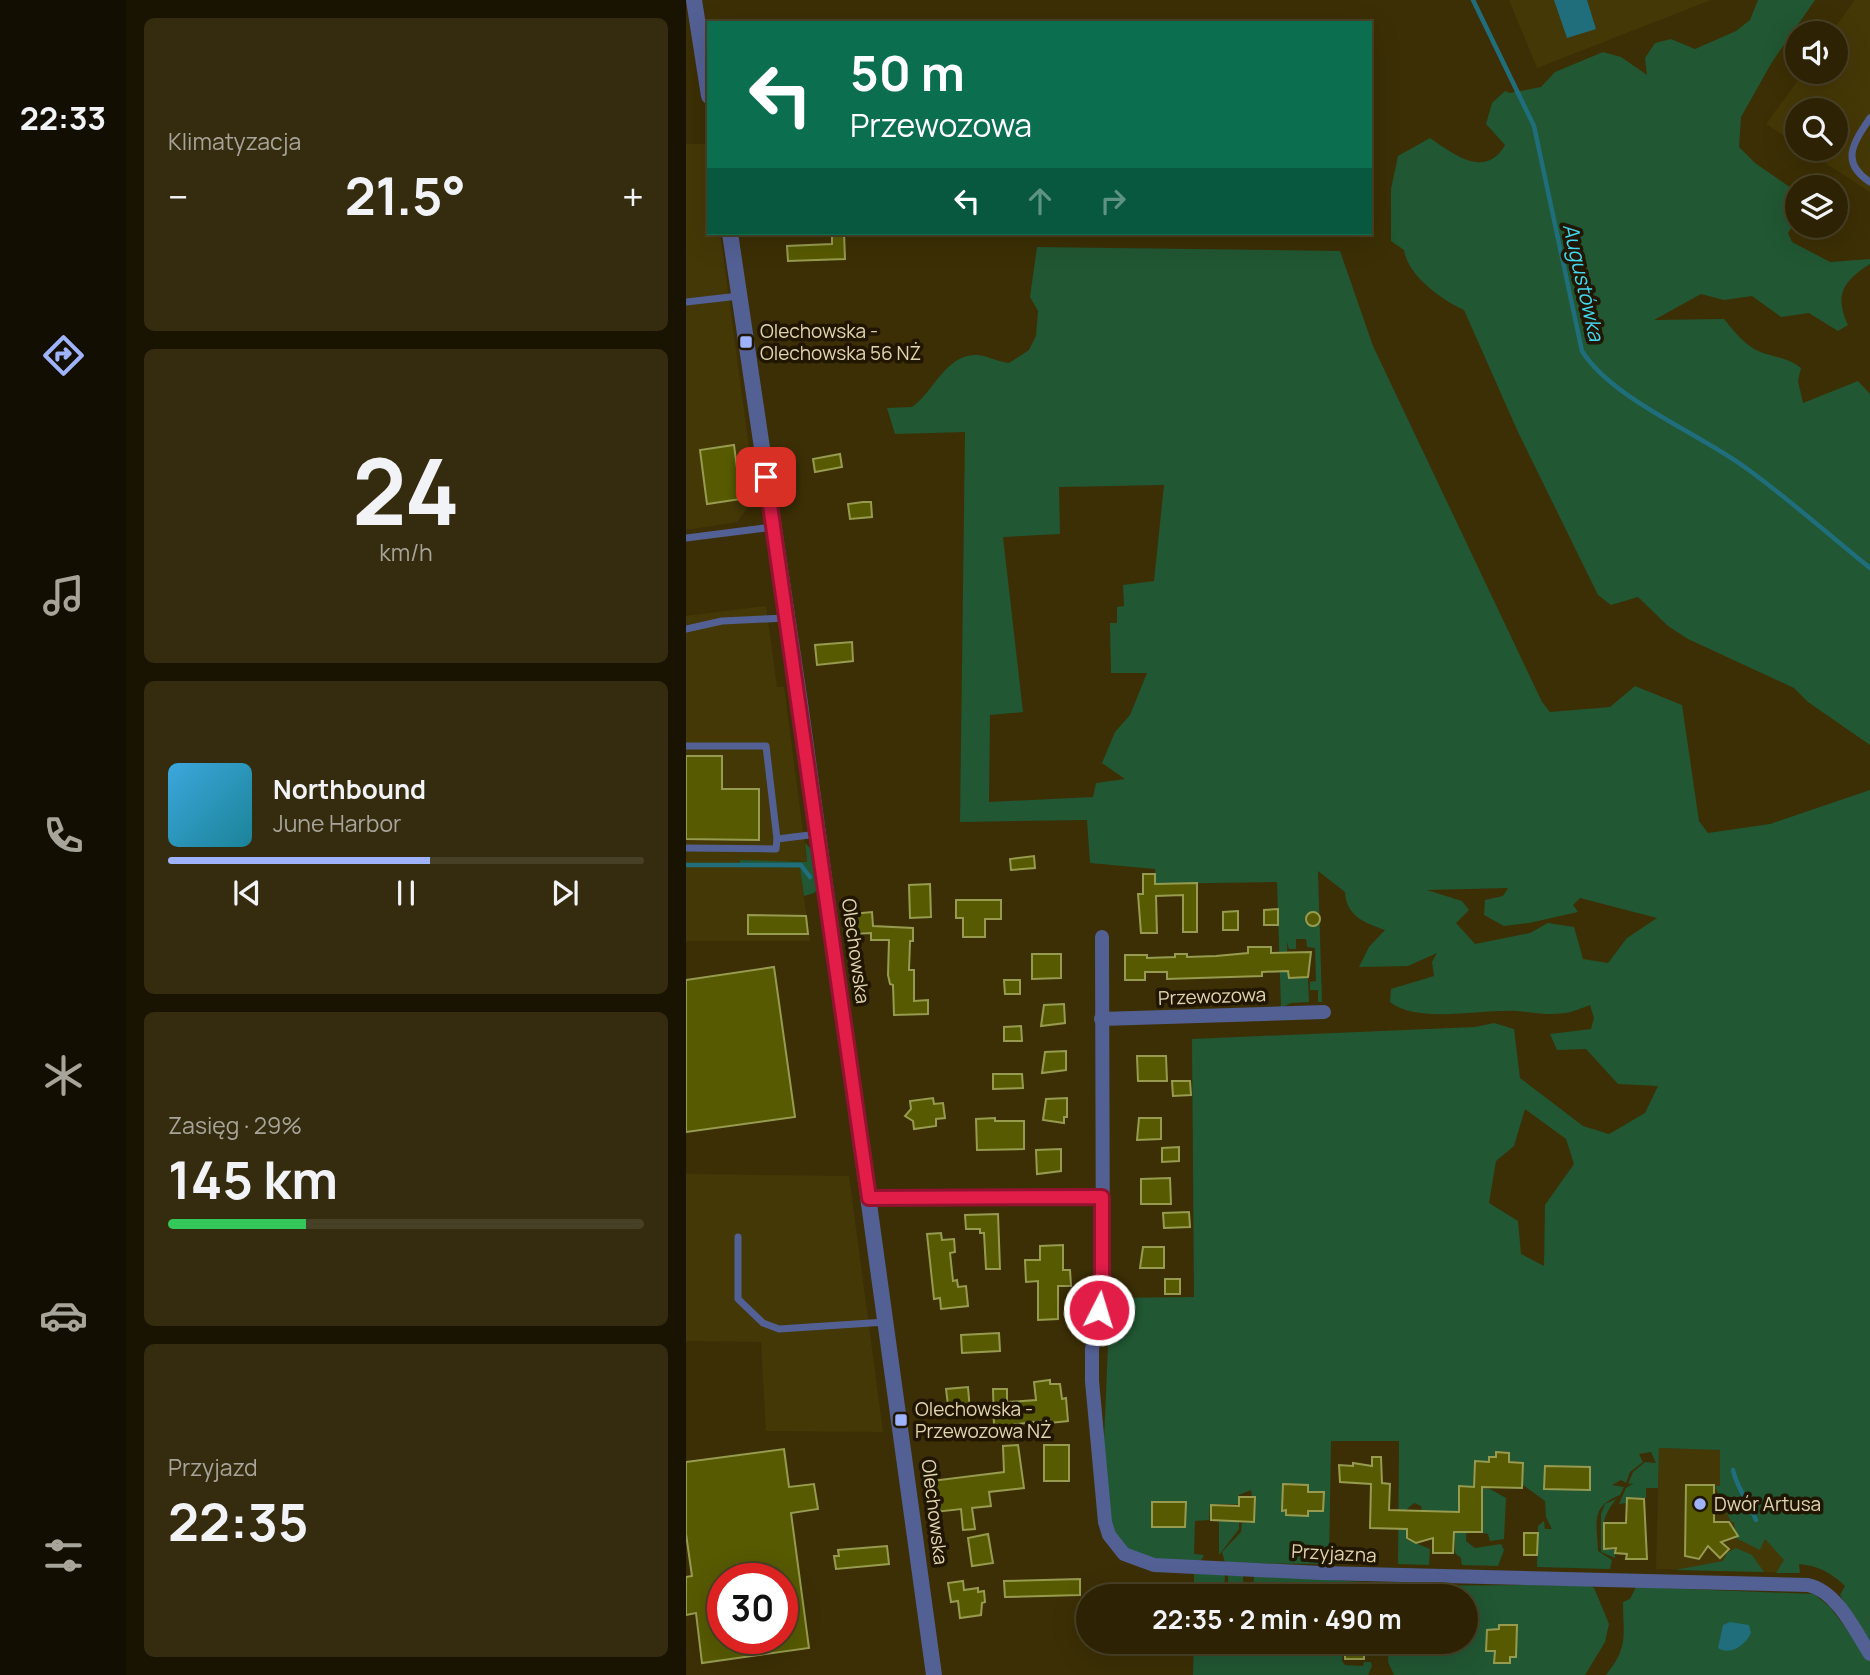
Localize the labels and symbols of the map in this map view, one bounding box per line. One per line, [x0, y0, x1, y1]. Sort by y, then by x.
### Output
water label: Augustówka [1557, 220, 1611, 345]
place label: Olechowska - Olechowska 56 NŻ [760, 318, 921, 366]
marker: Olechowska - Olechowska 56 NŻ [738, 334, 754, 350]
pin [736, 447, 796, 507]
street label: Olechowska [836, 897, 876, 1005]
street label: Przewozowa [1158, 981, 1266, 1011]
position arrow [1062, 1273, 1136, 1347]
place label: Olechowska - Przewozowa NŻ [915, 1396, 1052, 1444]
marker: Olechowska - Przewozowa NŻ [893, 1412, 909, 1428]
street label: Olechowska [916, 1458, 954, 1566]
place label: Dwór Artusa [1714, 1491, 1821, 1517]
marker: Dwór Artusa [1692, 1496, 1708, 1512]
street label: Przyjazna [1291, 1538, 1377, 1568]
speed limit sign: 30 [707, 1563, 798, 1654]

